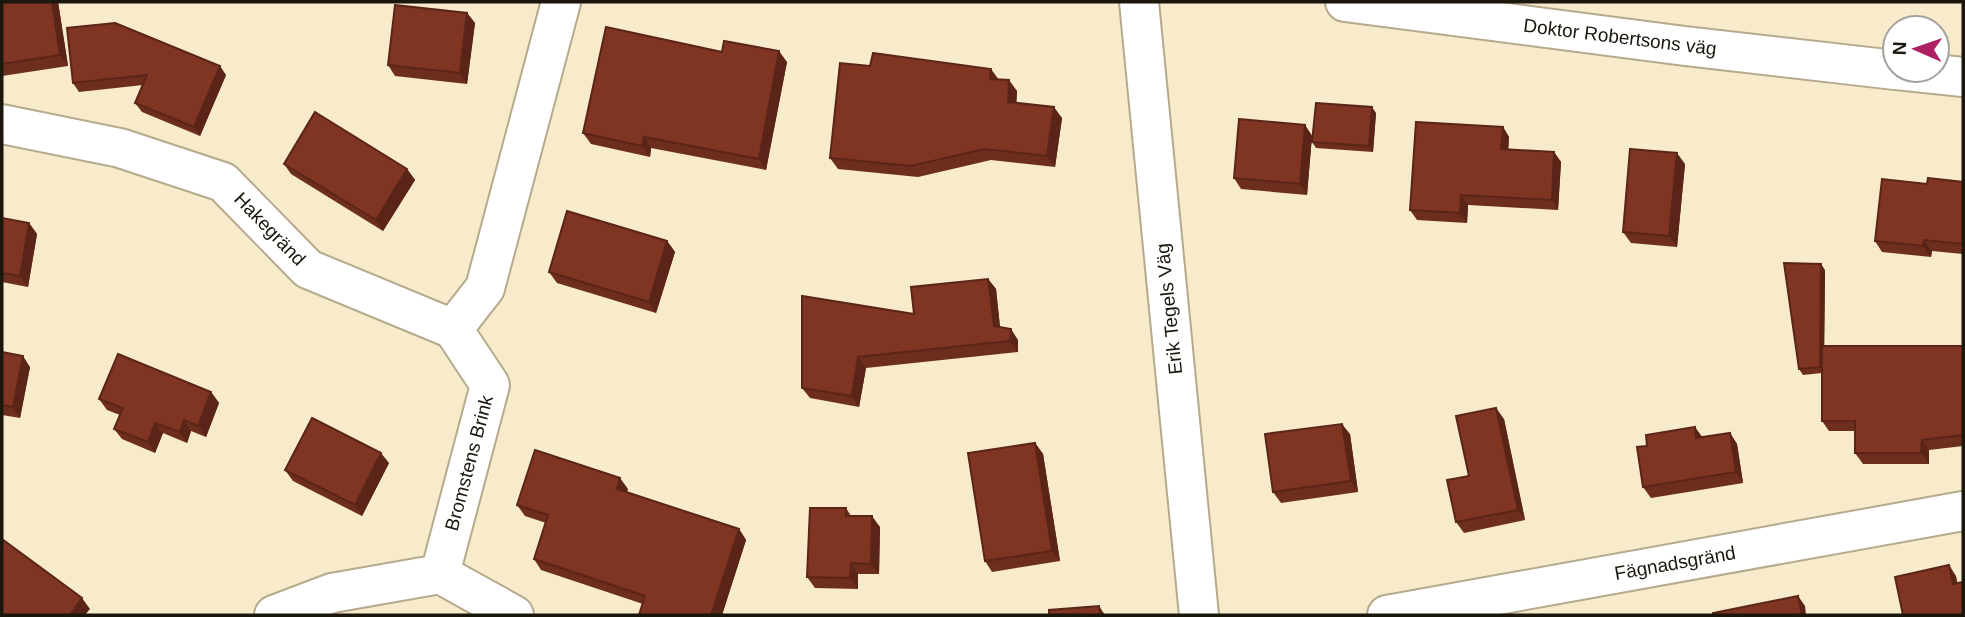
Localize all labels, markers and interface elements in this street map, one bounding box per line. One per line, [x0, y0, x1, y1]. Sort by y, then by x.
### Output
north arrow [1881, 14, 1951, 84]
street label: Doktor Robertsons väg [1522, 15, 1718, 59]
text: N [1889, 41, 1910, 56]
street label: Hakegränd [230, 188, 310, 270]
street label: Erik Tegels Väg [1152, 242, 1186, 376]
street label: Bromstens Brink [441, 392, 497, 533]
street label: Fägnadsgränd [1613, 542, 1737, 584]

